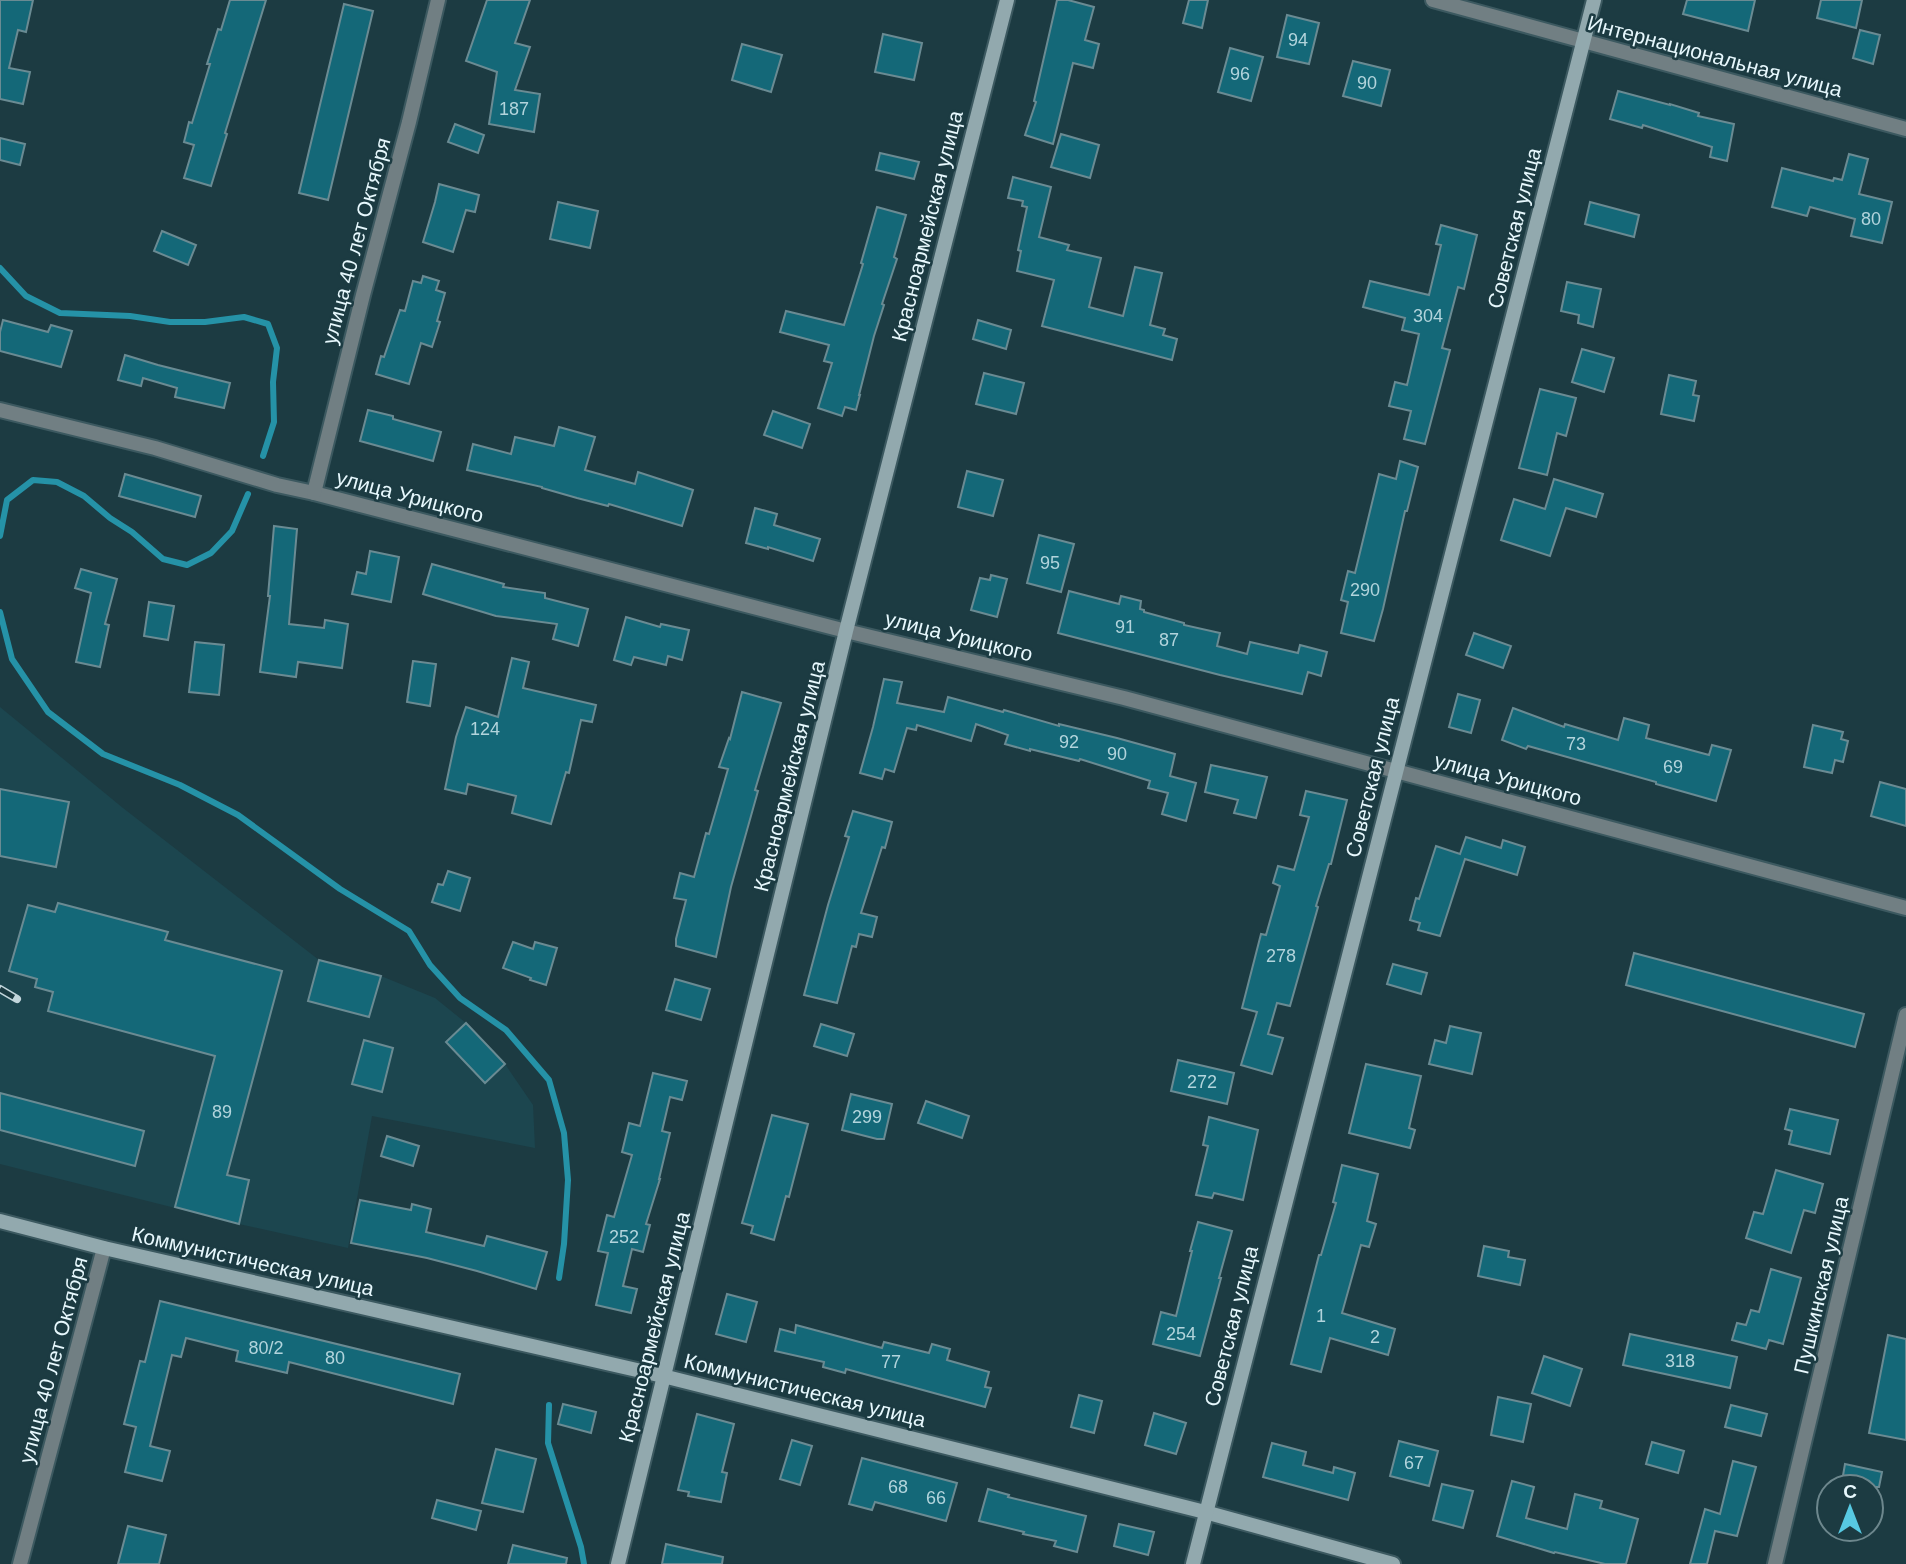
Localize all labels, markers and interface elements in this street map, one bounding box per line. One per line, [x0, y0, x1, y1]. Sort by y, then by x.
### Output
street label: Интернациональная улица [1585, 11, 1845, 101]
house number: 94 [1288, 30, 1308, 50]
house number: 96 [1230, 64, 1250, 84]
house number: 90 [1357, 73, 1377, 93]
house number: 187 [499, 99, 529, 119]
street label: Красноармейская улица [887, 108, 967, 344]
street label: улица 40 лет Октября [317, 135, 395, 347]
street label: Советская улица [1483, 145, 1545, 311]
house number: 80 [1861, 209, 1881, 229]
house number: 304 [1413, 306, 1443, 326]
street label: улица Урицкого [334, 465, 486, 527]
house number: 95 [1040, 553, 1060, 573]
house number: 290 [1350, 580, 1380, 600]
street label: улица Урицкого [883, 607, 1035, 665]
house number: 91 [1115, 617, 1135, 637]
house number: 87 [1159, 630, 1179, 650]
street label: Красноармейская улица [749, 658, 829, 894]
street label: Советская улица [1341, 694, 1403, 860]
house number: 124 [470, 719, 500, 739]
house number: 92 [1059, 732, 1079, 752]
house number: 73 [1566, 734, 1586, 754]
house number: 90 [1107, 744, 1127, 764]
street label: улица Урицкого [1432, 748, 1584, 810]
house number: 69 [1663, 757, 1683, 777]
house number: 278 [1266, 946, 1296, 966]
house number: 272 [1187, 1072, 1217, 1092]
house number: 89 [212, 1102, 232, 1122]
house number: 299 [852, 1107, 882, 1127]
street label: Пушкинская улица [1789, 1194, 1853, 1376]
street label: Красноармейская улица [614, 1209, 694, 1445]
street label: Коммунистическая улица [130, 1222, 377, 1300]
house number: 252 [609, 1227, 639, 1247]
street label: Советская улица [1200, 1243, 1262, 1409]
street label: улица 40 лет Октября [14, 1254, 92, 1466]
house number: 1 [1316, 1306, 1326, 1326]
house number: 254 [1166, 1324, 1196, 1344]
house number: 2 [1370, 1327, 1380, 1347]
house number: 80/2 [248, 1338, 284, 1358]
house number: 80 [325, 1348, 345, 1368]
street label: Коммунистическая улица [682, 1349, 928, 1431]
house number: 318 [1665, 1351, 1695, 1371]
house number: 77 [881, 1352, 901, 1372]
house number: 67 [1404, 1453, 1424, 1473]
north arrow [1815, 1473, 1885, 1543]
house number: 68 [888, 1477, 908, 1497]
text: С [1843, 1481, 1857, 1502]
house number: 66 [926, 1488, 946, 1508]

